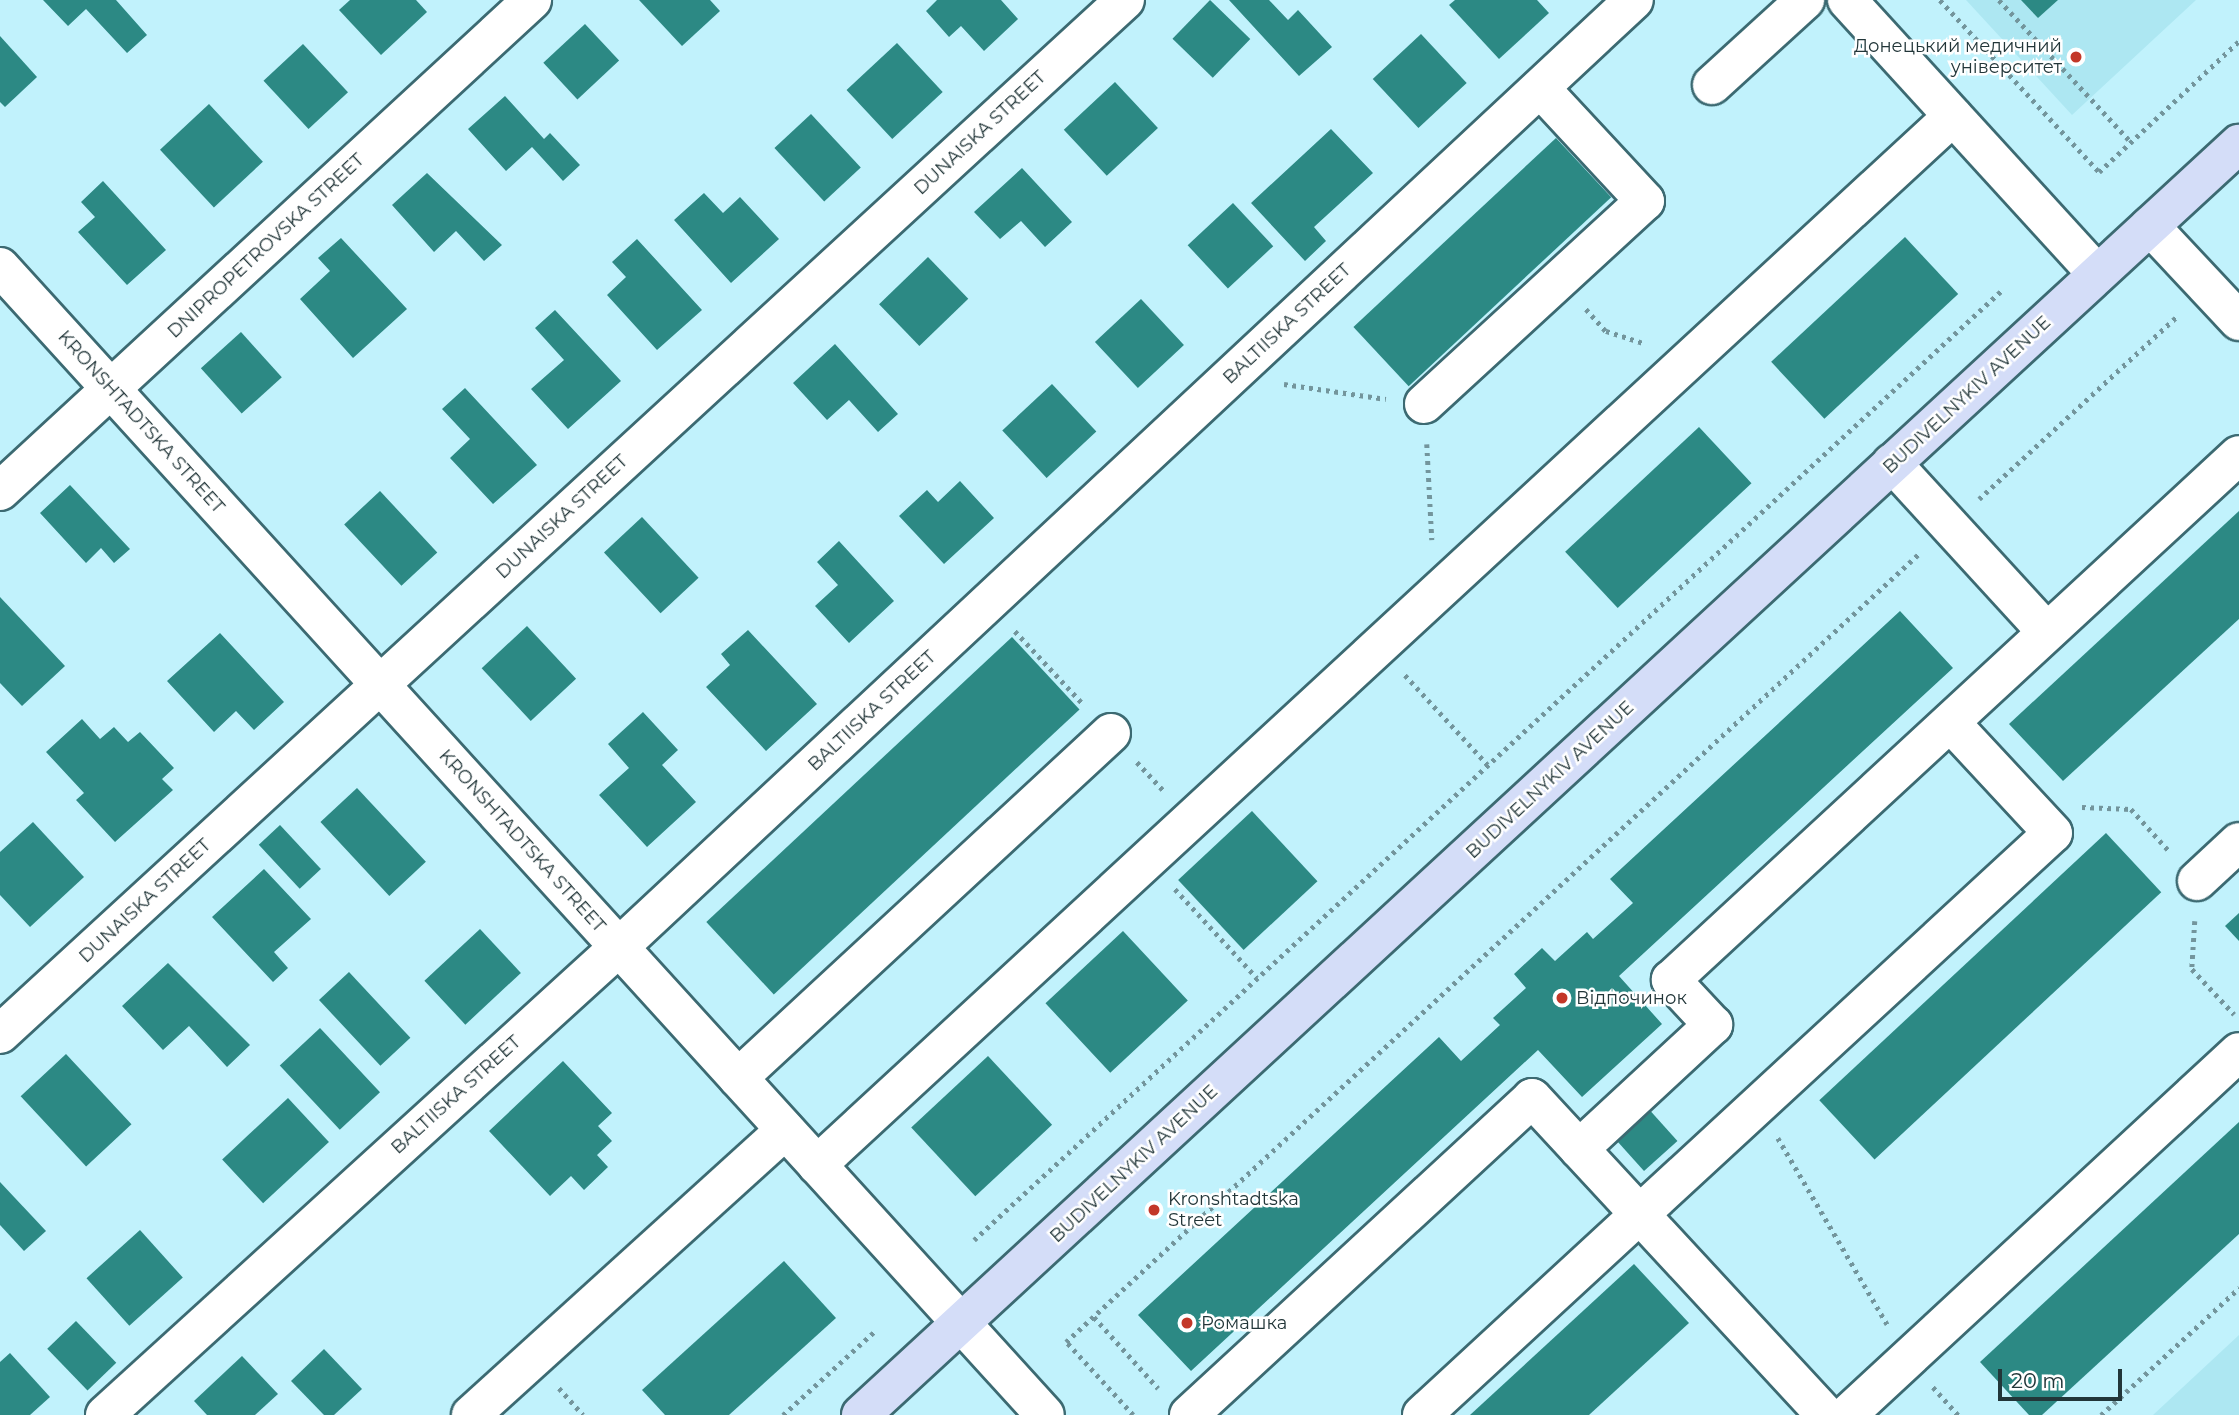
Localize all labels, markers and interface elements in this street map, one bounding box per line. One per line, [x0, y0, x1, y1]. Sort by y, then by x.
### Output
place label: Донецький медичний університет [1854, 36, 2062, 78]
marker: Донецький медичний університет [2068, 49, 2084, 65]
street label: DUNAISKA STREET [910, 67, 1050, 199]
street label: DNIPROPETROVSKA STREET [163, 149, 369, 343]
street label: BALTIISKA STREET [1219, 259, 1355, 389]
street label: BUDIVELNYKIV AVENUE [1879, 312, 2055, 478]
street label: KRONSHTADTSKA STREET [53, 326, 229, 518]
street label: DUNAISKA STREET [492, 451, 632, 583]
street label: BALTIISKA STREET [804, 646, 940, 776]
street label: BUDIVELNYKIV AVENUE [1462, 697, 1638, 863]
street label: KRONSHTADTSKA STREET [434, 745, 610, 937]
street label: DUNAISKA STREET [75, 835, 215, 967]
place label: Відпочинок [1576, 987, 1687, 1009]
marker: Відпочинок [1554, 990, 1570, 1006]
street label: BALTIISKA STREET [387, 1031, 525, 1159]
street label: BUDIVELNYKIV AVENUE [1046, 1081, 1222, 1247]
place label: Kronshtadtska Street [1168, 1189, 1299, 1232]
marker: Kronshtadtska Street [1146, 1202, 1162, 1218]
place label: Ромашка [1201, 1312, 1287, 1334]
marker: Ромашка [1179, 1315, 1195, 1331]
scale bar [2001, 1356, 2125, 1400]
text: 20 m [2011, 1368, 2065, 1393]

